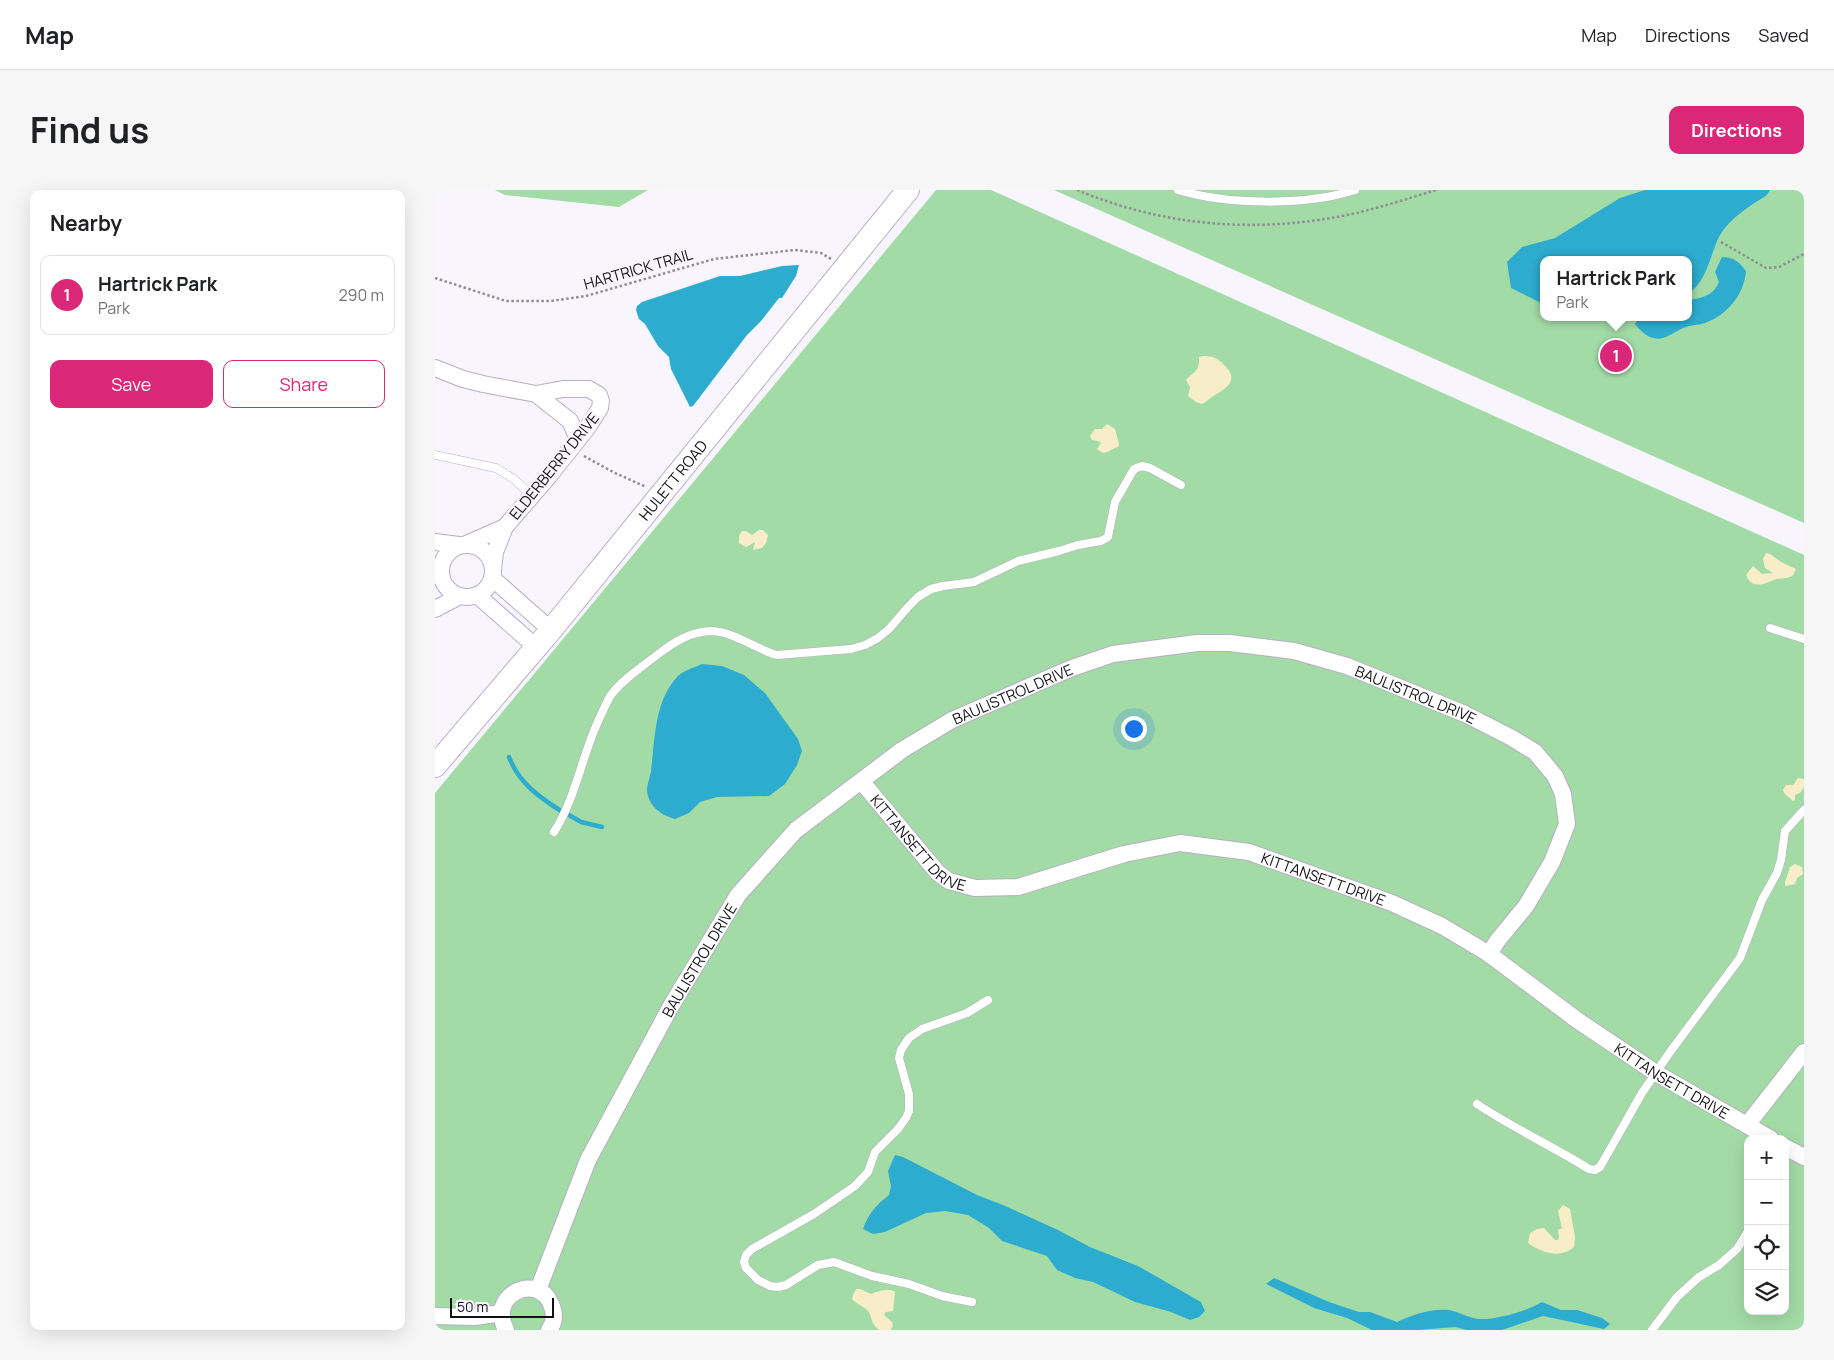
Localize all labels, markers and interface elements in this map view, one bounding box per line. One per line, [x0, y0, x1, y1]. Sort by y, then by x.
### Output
text: Map [25, 18, 74, 51]
text: Map [1581, 23, 1617, 47]
text: Directions [1645, 23, 1730, 47]
text: Saved [1758, 23, 1809, 47]
text: Find us [30, 106, 149, 154]
button: Directions [1669, 106, 1804, 154]
text: Nearby [50, 209, 122, 237]
street label: HARTRICK TRAIL [581, 243, 695, 295]
popup [1540, 256, 1692, 321]
text: Hartrick Park [1557, 265, 1675, 291]
text: Hartrick Park [98, 271, 217, 297]
text: 1 [63, 284, 71, 306]
text: 290 m [338, 284, 384, 306]
text: Park [1557, 291, 1588, 313]
text: Park [98, 297, 130, 319]
pin: 1 [1600, 337, 1632, 375]
button: Save [50, 360, 213, 408]
button: Share [223, 360, 385, 408]
street label: ELDERBERRY DRIVE [504, 408, 604, 524]
street label: HULETT ROAD [634, 435, 712, 525]
street label: BAULISTROL DRIVE [949, 658, 1076, 729]
street label: BAULISTROL DRIVE [1352, 660, 1480, 729]
your location [1121, 716, 1147, 742]
street label: KITTANSETT DRIVE [866, 790, 968, 896]
street label: KITTANSETT DRIVE [1259, 847, 1389, 910]
street label: BAULISTROL DRIVE [657, 899, 741, 1021]
street label: KITTANSETT DRIVE [1610, 1038, 1733, 1123]
map controls [1744, 1135, 1789, 1315]
button: + [1744, 1135, 1789, 1180]
button: − [1744, 1180, 1789, 1225]
button: locate [1744, 1225, 1789, 1270]
button: layers [1744, 1270, 1789, 1315]
scale bar [450, 1295, 554, 1318]
text: 50 m [457, 1297, 488, 1316]

